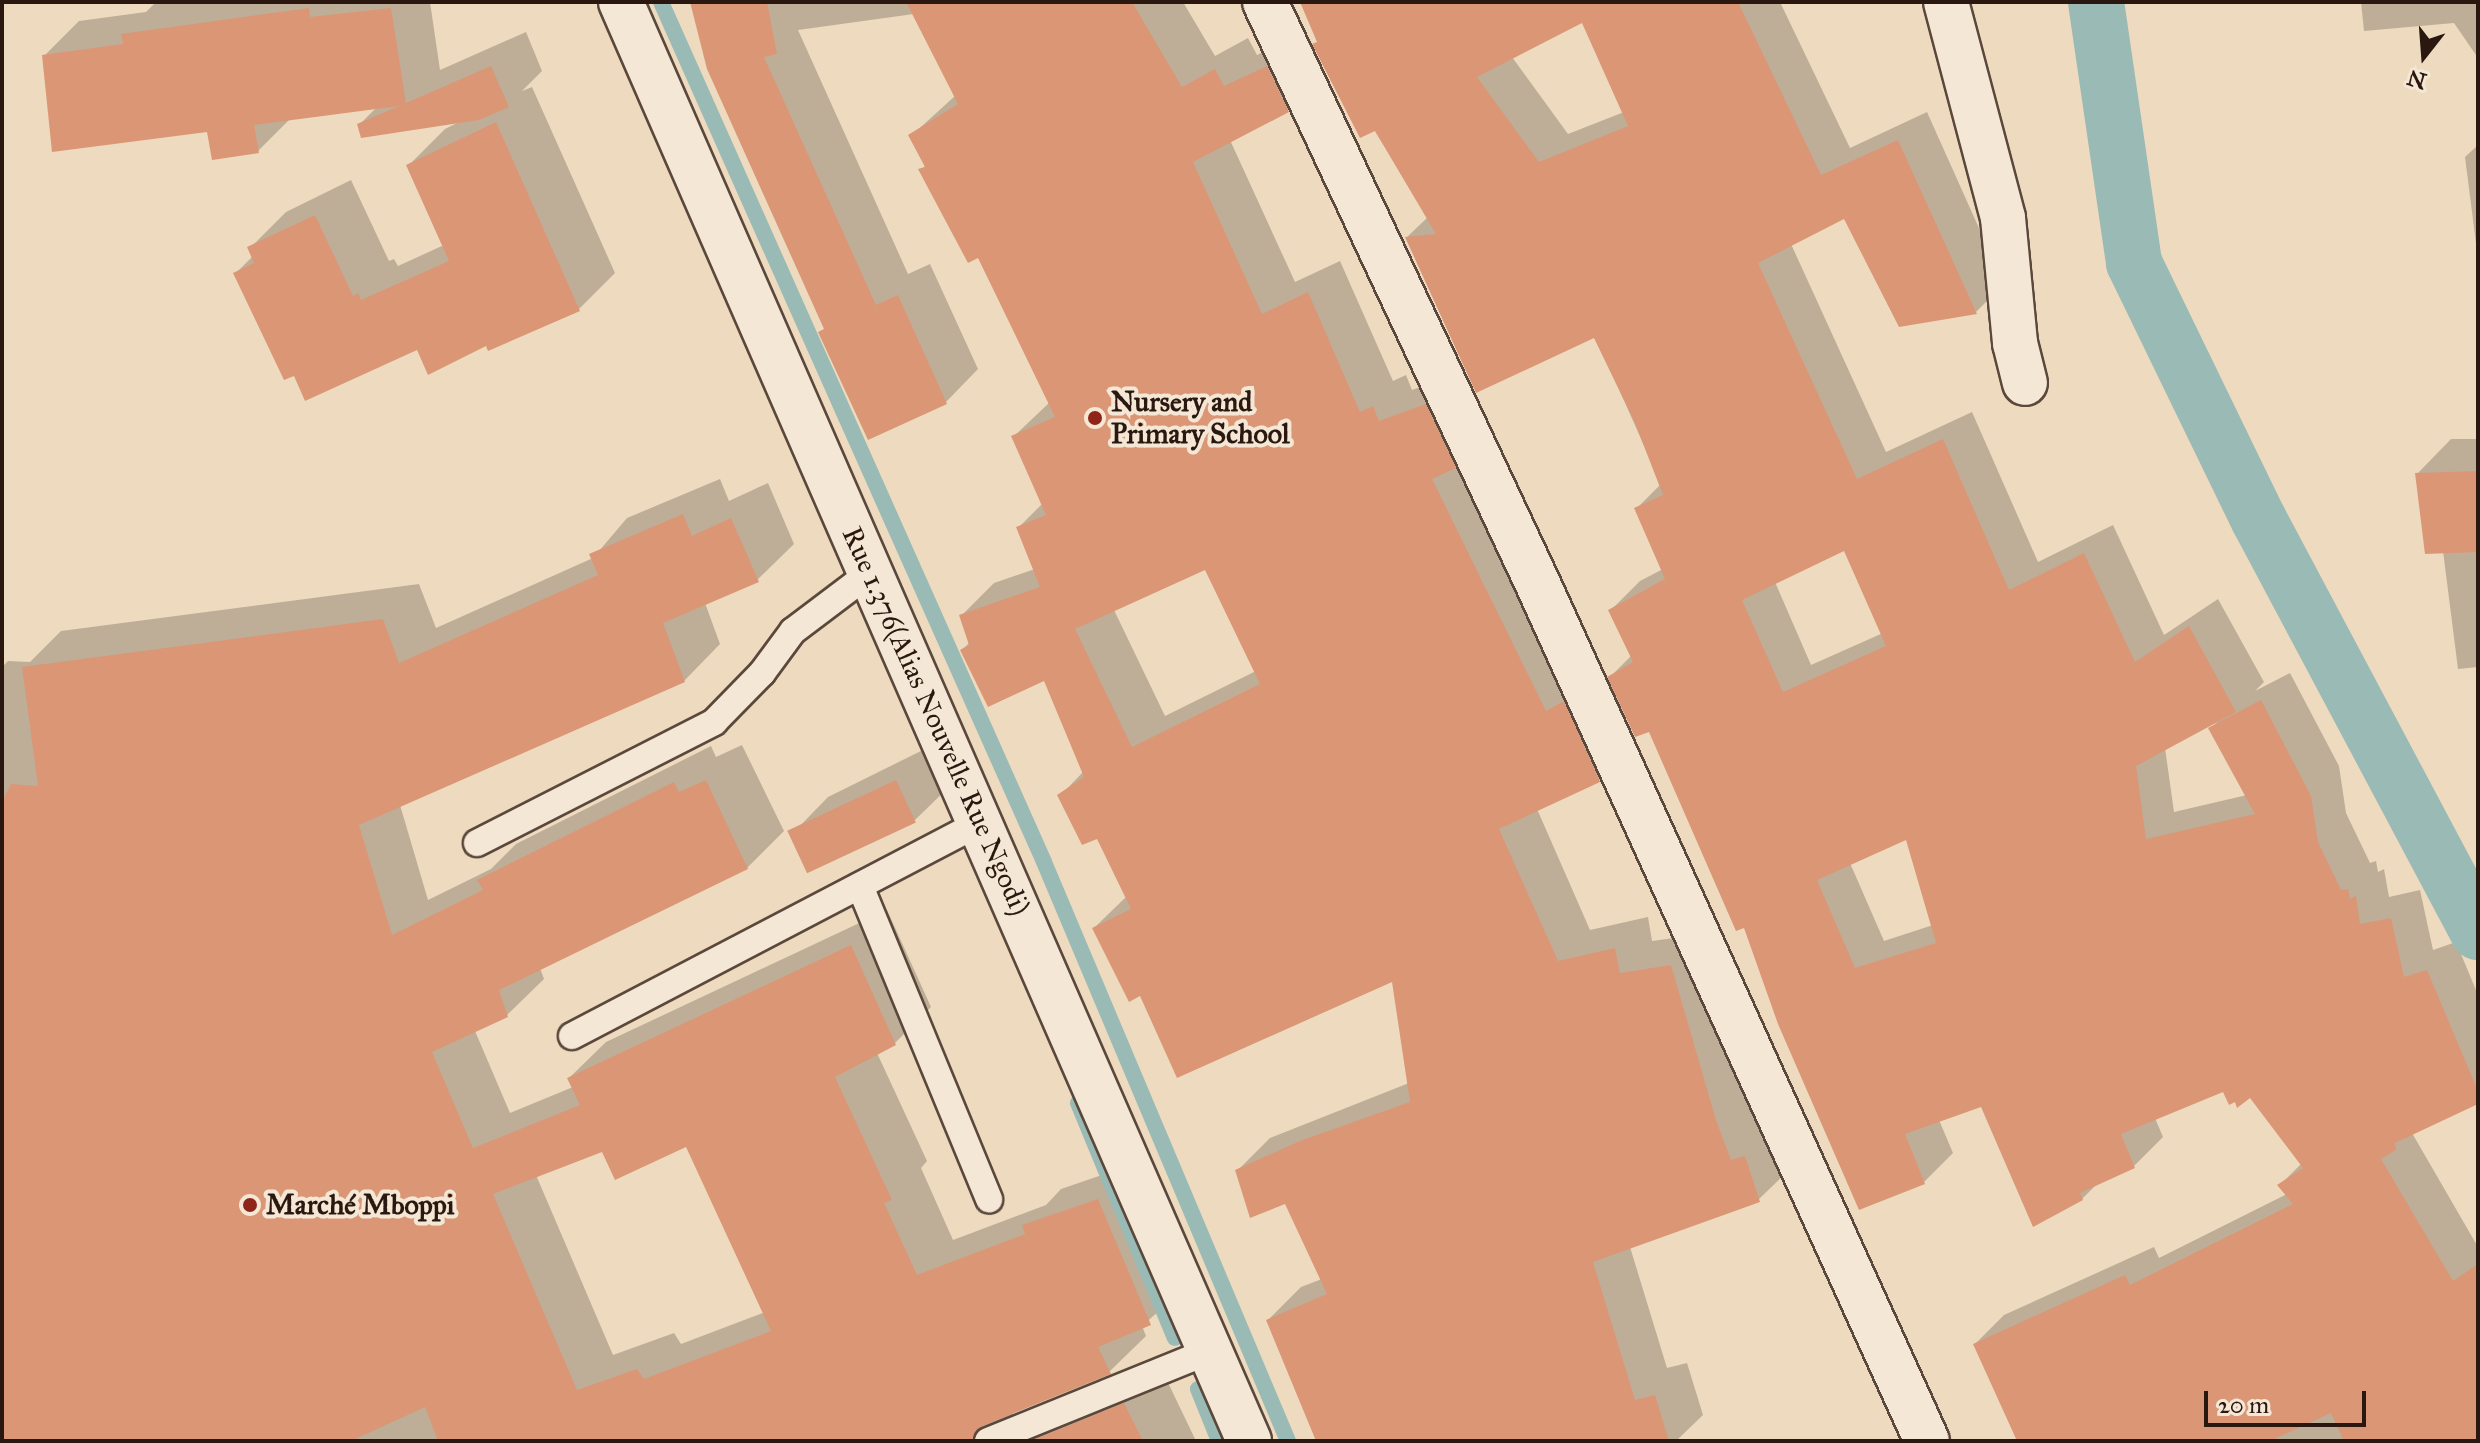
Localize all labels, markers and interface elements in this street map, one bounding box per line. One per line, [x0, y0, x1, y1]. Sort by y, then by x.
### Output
north arrow [2384, 16, 2464, 96]
text: N [2404, 64, 2430, 95]
place label: Nursery and Primary School [1111, 385, 1290, 451]
marker: Nursery and Primary School [1086, 409, 1104, 427]
street label: Rue 1.376(Alias Nouvelle Rue Ngodi) [835, 522, 1037, 920]
place label: Marché Mboppi [266, 1188, 455, 1222]
marker: Marché Mboppi [241, 1196, 259, 1214]
scale bar [2208, 1375, 2370, 1425]
text: 20 m [2218, 1390, 2269, 1420]

